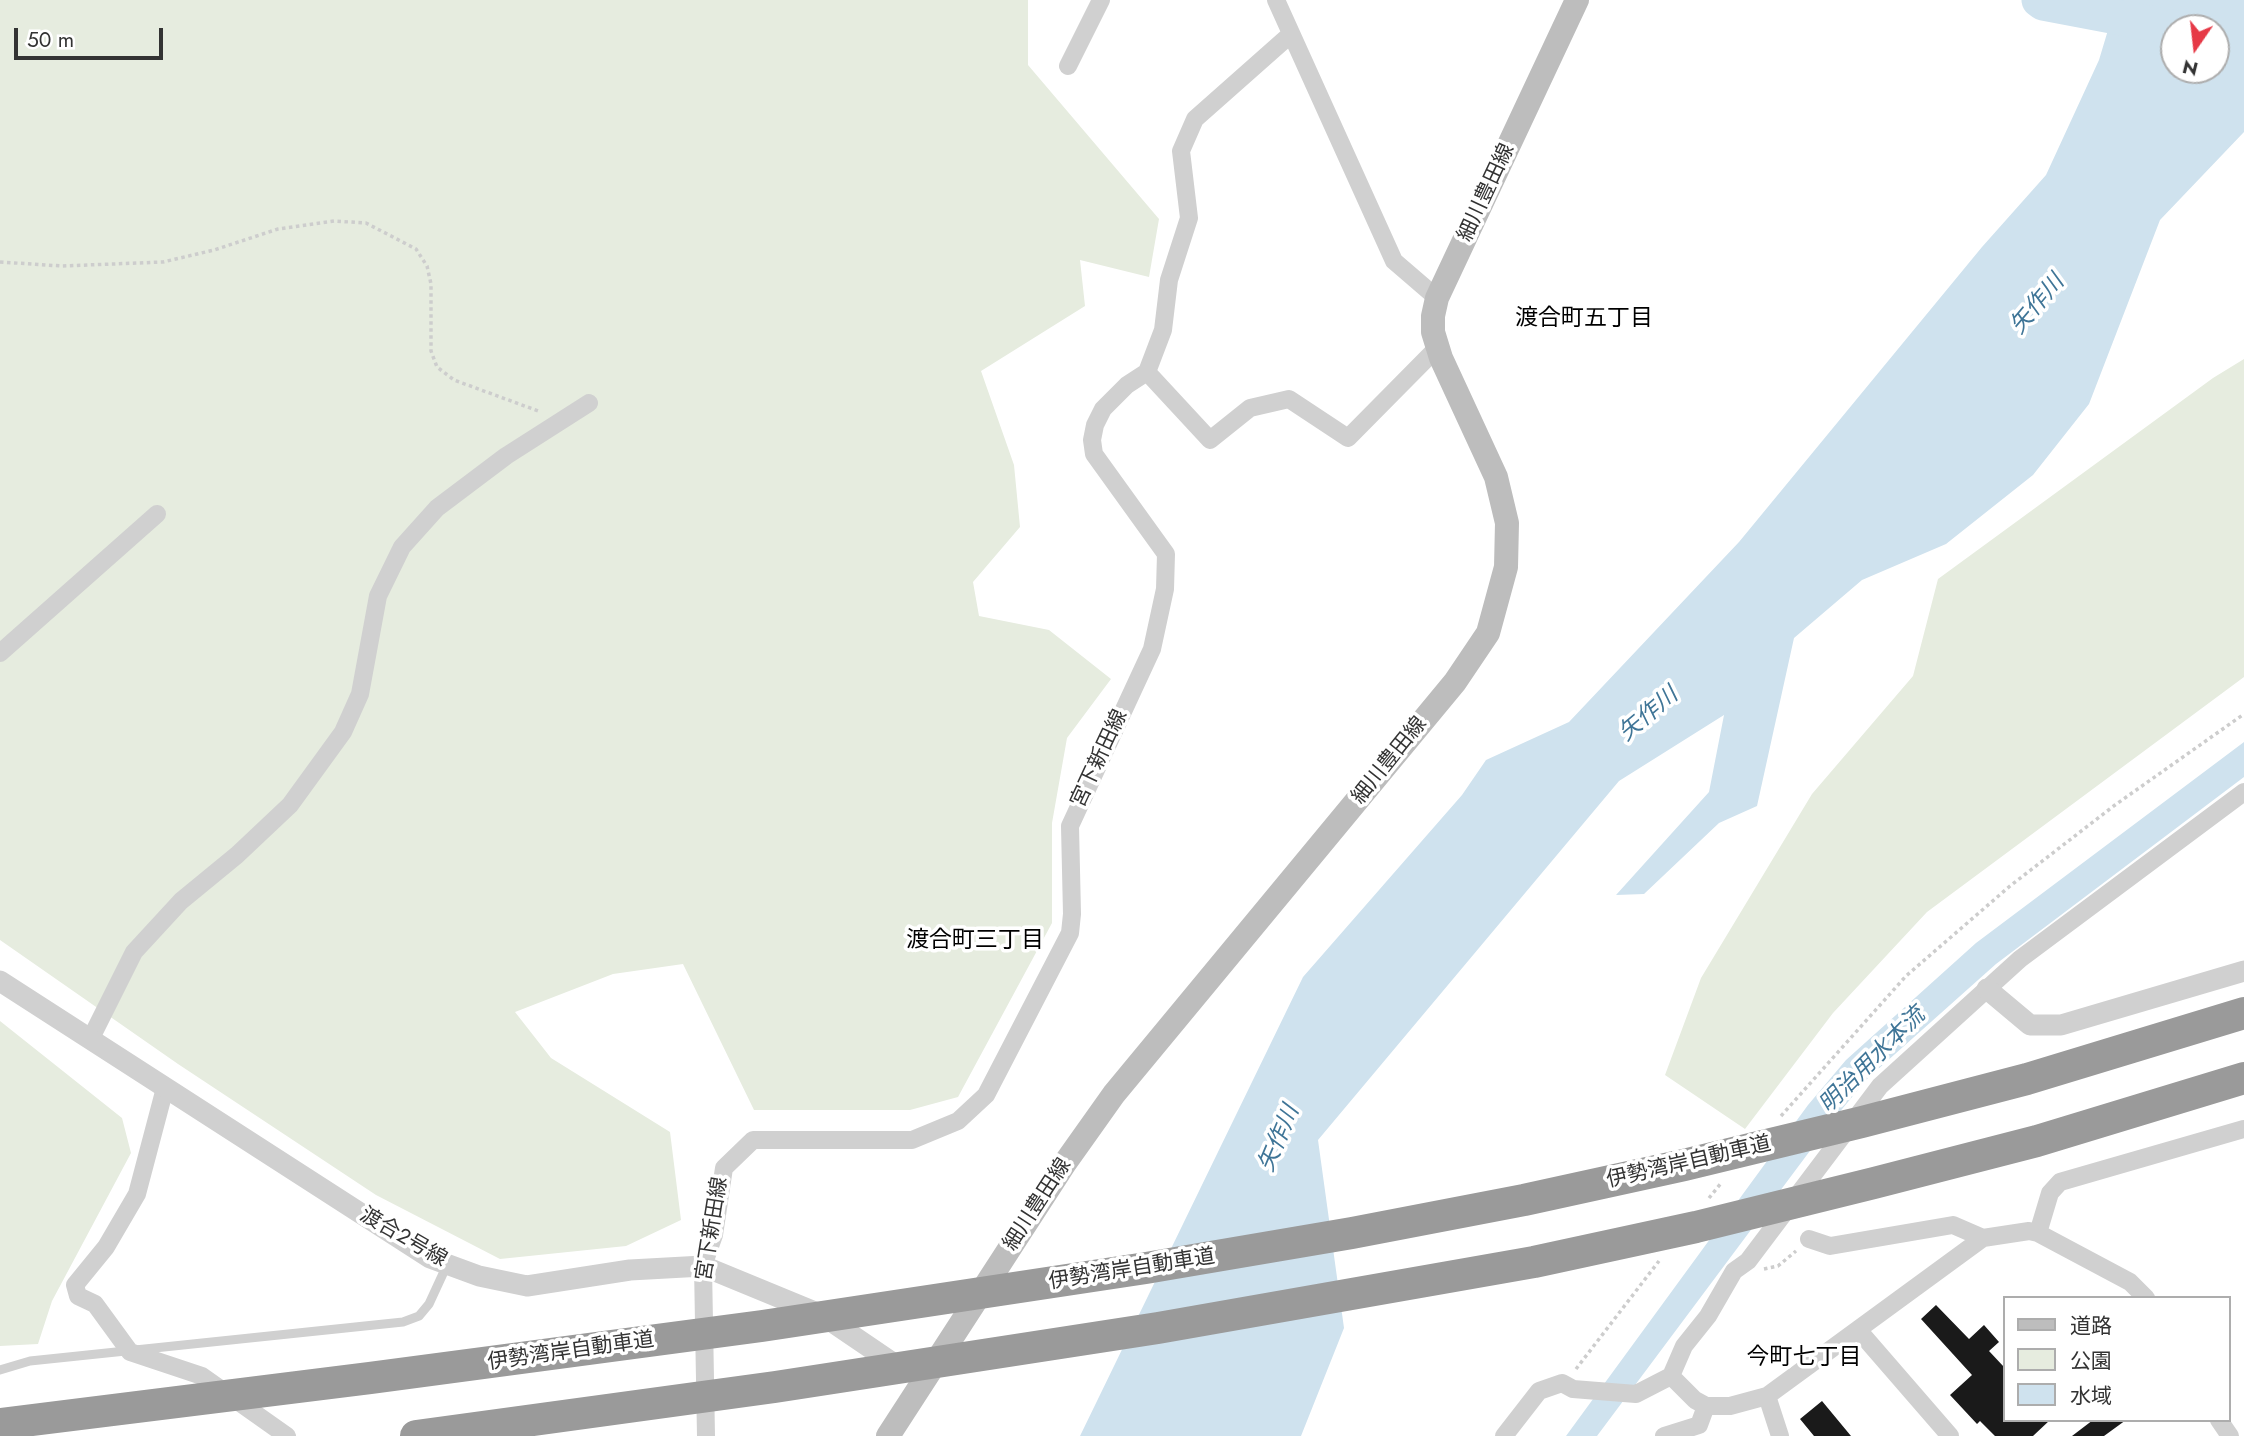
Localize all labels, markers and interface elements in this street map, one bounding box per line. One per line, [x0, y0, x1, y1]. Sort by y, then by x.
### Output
scale bar [18, 14, 166, 58]
north arrow [2160, 14, 2230, 84]
text: 50 m [27, 25, 74, 55]
text: N [2180, 53, 2201, 83]
street label: 細川豊田線 [1453, 140, 1521, 246]
water label: 矢作川 [2005, 270, 2071, 340]
district label: 渡合町五丁目 [1515, 305, 1653, 333]
water label: 矢作川 [1614, 682, 1684, 748]
street label: 宮下新田線 [1066, 706, 1134, 812]
street label: 細川豊田線 [1347, 712, 1433, 810]
district label: 渡合町三丁目 [906, 927, 1044, 955]
water label: 明治用水本流 [1814, 1002, 1932, 1120]
water label: 矢作川 [1254, 1102, 1306, 1176]
street label: 伊勢湾岸自動車道 [1604, 1132, 1774, 1194]
street label: 細川豊田線 [999, 1154, 1077, 1256]
street label: 宮下新田線 [692, 1175, 734, 1283]
street label: 渡合２号線 [355, 1203, 451, 1273]
street label: 伊勢湾岸自動車道 [1047, 1244, 1217, 1296]
legend [2002, 1296, 2230, 1422]
text: 道路 [2070, 1311, 2112, 1341]
street label: 伊勢湾岸自動車道 [486, 1328, 656, 1376]
district label: 今町七丁目 [1747, 1344, 1861, 1372]
text: 公園 [2070, 1346, 2112, 1376]
text: 水域 [2070, 1381, 2112, 1411]

